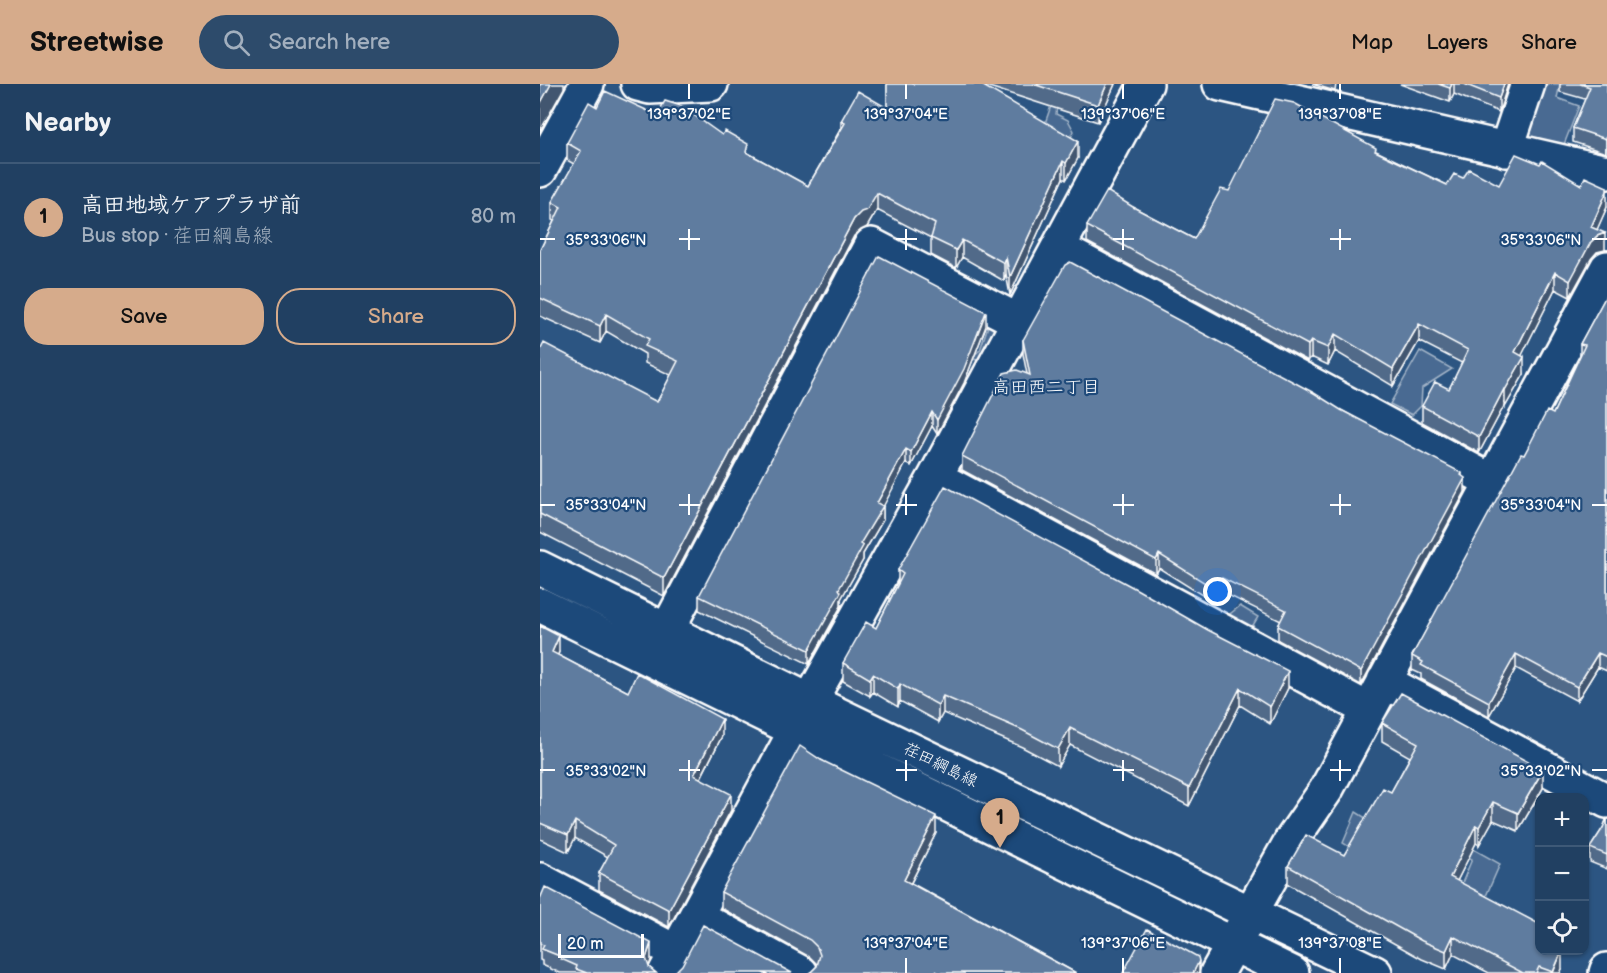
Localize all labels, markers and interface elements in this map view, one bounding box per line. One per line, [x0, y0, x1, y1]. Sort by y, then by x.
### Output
search box [199, 15, 619, 69]
text: Streetwise [30, 26, 163, 59]
icon: search [220, 26, 253, 59]
text: Search here [268, 29, 390, 56]
text: Map [1351, 30, 1393, 55]
text: Layers [1426, 30, 1488, 55]
text: Share [1521, 30, 1577, 55]
text: 139°37'02"E [647, 105, 731, 124]
text: 139°37'04"E [864, 105, 948, 124]
text: 139°37'06"E [1081, 105, 1165, 124]
text: 139°37'08"E [1298, 105, 1382, 124]
text: Nearby [24, 108, 111, 139]
text: 高田地域ケアプラザ前 [81, 192, 301, 219]
text: 1 [39, 205, 48, 229]
text: 80 m [471, 205, 516, 229]
text: Bus stop · 荏田綱島線 [81, 224, 273, 248]
text: 35°33'06"N [565, 231, 647, 250]
text: 35°33'06"N [1500, 231, 1582, 250]
button: Save [24, 288, 264, 345]
button: Share [276, 288, 516, 345]
district label: 高田西二丁目 [992, 377, 1100, 398]
text: 35°33'04"N [565, 496, 647, 515]
text: 35°33'04"N [1500, 496, 1582, 515]
your location [1203, 577, 1232, 606]
street label: 荏田綱島線 [900, 739, 980, 791]
text: 35°33'02"N [566, 762, 646, 781]
text: 35°33'02"N [1501, 762, 1581, 781]
map controls [1535, 793, 1589, 955]
button: + [1535, 793, 1589, 847]
pin: 1 [980, 798, 1020, 848]
button: − [1535, 847, 1589, 901]
button: locate [1535, 901, 1589, 955]
scale bar [558, 931, 644, 958]
text: 139°37'04"E [864, 934, 948, 953]
text: 139°37'06"E [1081, 934, 1165, 953]
text: 139°37'08"E [1298, 934, 1382, 953]
text: 20 m [567, 935, 603, 954]

